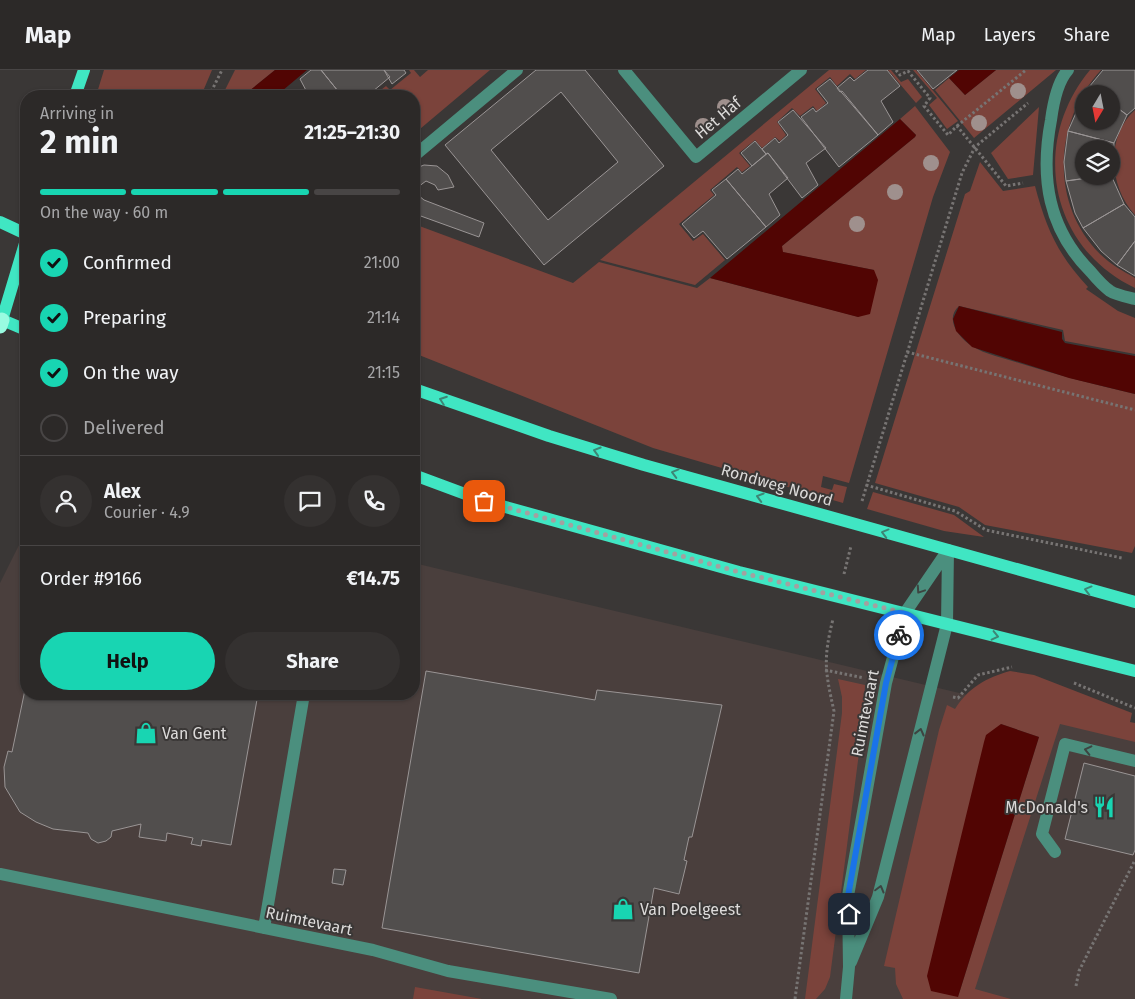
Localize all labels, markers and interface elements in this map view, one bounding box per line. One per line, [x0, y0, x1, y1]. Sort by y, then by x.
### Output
text: Map [25, 21, 71, 49]
text: Map [921, 24, 956, 46]
text: Layers [984, 24, 1036, 46]
text: Share [1064, 24, 1110, 46]
north arrow [1075, 85, 1120, 130]
map controls [1075, 85, 1120, 185]
street label: Het Haf [691, 92, 746, 143]
text: Arriving in [40, 104, 114, 123]
text: 21:25–21:30 [304, 121, 400, 144]
text: 2 min [40, 123, 119, 161]
button: layers [1075, 140, 1120, 185]
text: On the way · 60 m [40, 203, 168, 222]
icon: check [40, 249, 68, 277]
text: Confirmed [83, 251, 172, 274]
text: 21:00 [364, 253, 400, 272]
icon: check [40, 304, 68, 332]
text: Preparing [83, 306, 166, 329]
text: 21:14 [367, 308, 400, 327]
icon: check [40, 359, 68, 387]
text: On the way [83, 361, 179, 384]
text: 21:15 [367, 363, 400, 382]
one-way arrow [439, 395, 448, 406]
text: Delivered [83, 416, 165, 439]
one-way arrow [593, 446, 602, 456]
street label: Rondweg Noord [719, 460, 835, 510]
one-way arrow [670, 468, 679, 479]
button: person [40, 475, 92, 527]
button: chat [284, 475, 336, 527]
button: phone [348, 475, 400, 527]
text: Alex [104, 480, 141, 503]
pin [463, 480, 505, 522]
icon: bag [470, 487, 498, 515]
one-way arrow [756, 493, 765, 503]
text: Courier · 4.9 [104, 503, 190, 522]
one-way arrow [881, 528, 890, 538]
text: Order #9166 [40, 567, 142, 590]
text: €14.75 [346, 567, 400, 590]
one-way arrow [917, 585, 927, 594]
one-way arrow [1083, 585, 1092, 596]
courier [874, 610, 924, 660]
icon: bike [885, 621, 913, 649]
one-way arrow [990, 630, 999, 641]
button: Help [40, 632, 215, 690]
button: Share [225, 632, 400, 690]
street label: Ruimtevaart [847, 668, 883, 758]
shop icon: Van Gent [133, 720, 159, 746]
place label: Van Gent [162, 724, 227, 743]
one-way arrow [915, 728, 925, 736]
one-way arrow [1083, 745, 1092, 756]
restaurant icon: McDonald's [1091, 794, 1117, 820]
place label: McDonald's [1005, 798, 1088, 817]
one-way arrow [874, 885, 885, 894]
pin [828, 893, 870, 935]
shop icon: Van Poelgeest [610, 896, 636, 922]
place label: Van Poelgeest [640, 900, 741, 919]
icon: home [835, 900, 863, 928]
street label: Ruimtevaart [264, 903, 354, 940]

